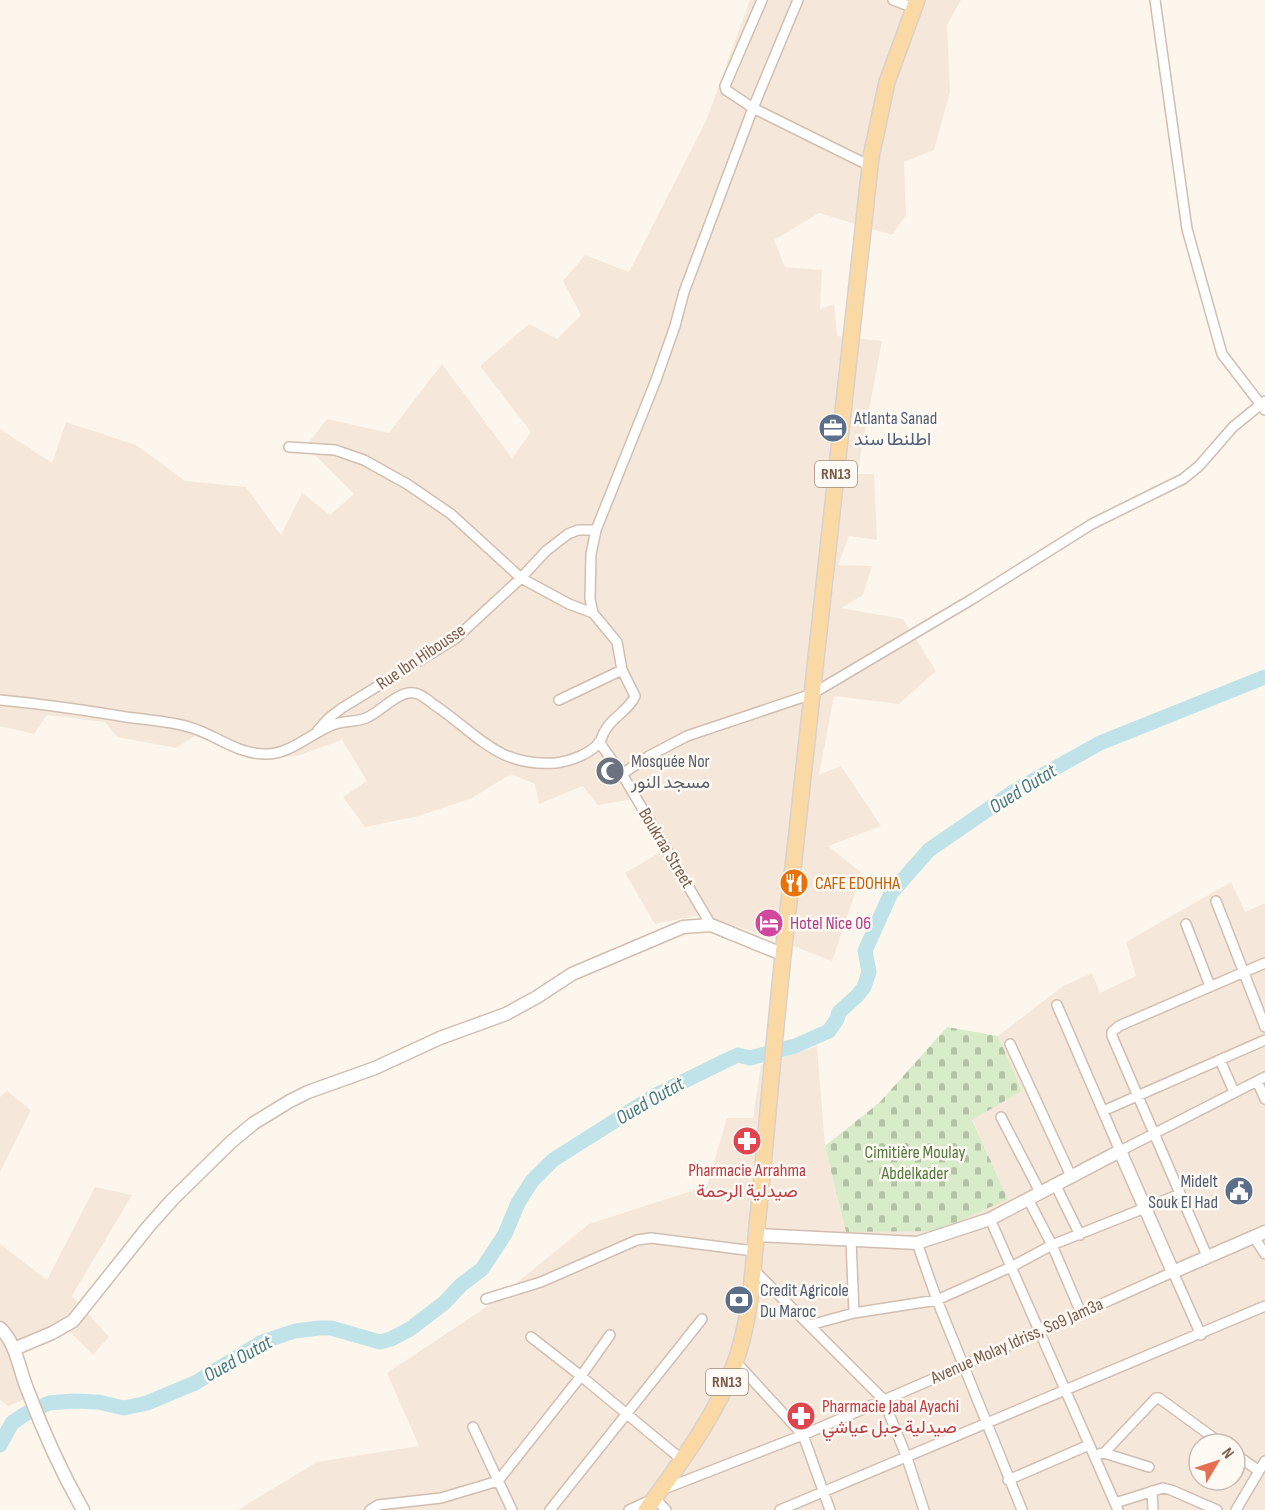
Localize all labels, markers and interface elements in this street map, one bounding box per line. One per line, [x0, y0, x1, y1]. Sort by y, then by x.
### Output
place label: Atlanta Sanad اطلنطا سند [853, 408, 937, 450]
office icon: Atlanta Sanad اطلنطا سند [817, 412, 849, 444]
road number: RN13 [815, 461, 857, 487]
street label: Rue Ibn Hibousse [373, 620, 469, 694]
place label: Mosquée Nor مسجد النور [630, 751, 710, 793]
mosque icon: Mosquée Nor مسجد النور [594, 755, 626, 787]
water label: Oued Outat [985, 758, 1062, 819]
street label: Boukraa Street [634, 804, 698, 892]
restaurant icon: CAFE EDOHHA [778, 867, 810, 899]
place label: CAFE EDOHHA [815, 873, 900, 894]
hotel icon: Hotel Nice 06 [753, 907, 785, 939]
place label: Hotel Nice 06 [790, 913, 871, 934]
water label: Oued Outat [612, 1071, 689, 1130]
pharmacy icon: Pharmacie Arrahma صيدلية الرحمة [731, 1125, 763, 1157]
park label: Cimitière Moulay Abdelkader [865, 1142, 965, 1184]
place label: Pharmacie Arrahma صيدلية الرحمة [688, 1160, 806, 1202]
place label: Midelt Souk El Had [1148, 1171, 1219, 1213]
public building icon: Midelt Souk El Had [1223, 1175, 1255, 1207]
place label: Credit Agricole Du Maroc [760, 1280, 849, 1322]
bank icon: Credit Agricole Du Maroc [723, 1284, 755, 1316]
street label: Avenue Molay Idriss, So9 Jam3a [927, 1293, 1106, 1389]
water label: Oued Outat [199, 1330, 277, 1388]
road number: RN13 [706, 1369, 748, 1395]
place label: Pharmacie Jabal Ayachi صيدلية جبل عياشي [822, 1396, 959, 1442]
pharmacy icon: Pharmacie Jabal Ayachi صيدلية جبل عياشي [785, 1400, 817, 1432]
north arrow [1187, 1432, 1247, 1492]
text: N [1217, 1444, 1238, 1463]

